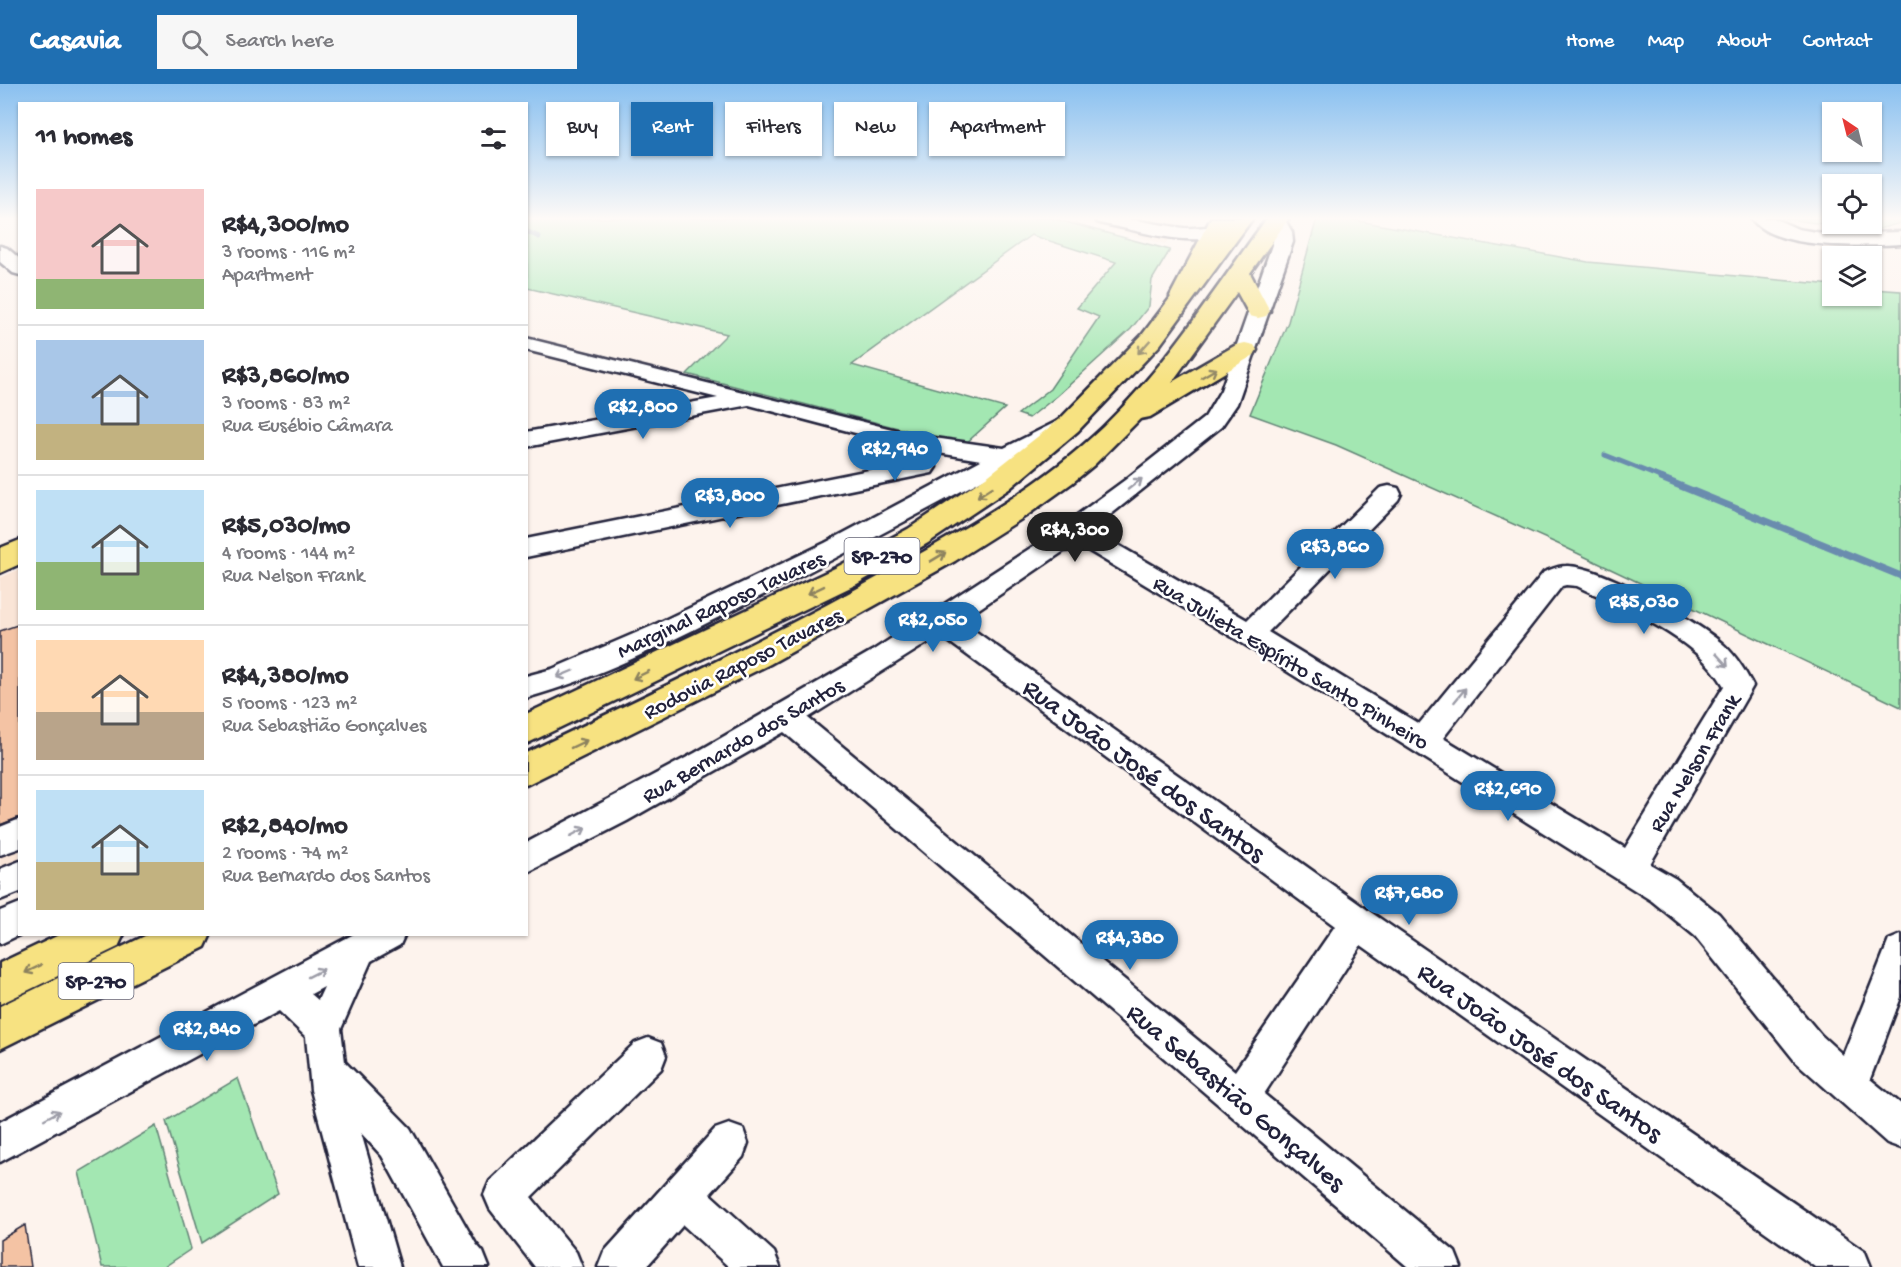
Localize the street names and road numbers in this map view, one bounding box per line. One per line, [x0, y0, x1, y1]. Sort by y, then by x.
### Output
road number: SP-270 [844, 538, 920, 574]
street label: Marginal Raposo Tavares [614, 547, 830, 666]
street label: Rua Julieta Espírito Santo Pinheiro [1147, 572, 1433, 757]
street label: Rodovia Raposo Tavares [640, 604, 848, 727]
street label: Rua João José dos Santos [1015, 673, 1271, 872]
street label: Rua Bernardo dos Santos [638, 674, 850, 811]
street label: Rua Nelson Frank [1645, 688, 1749, 838]
street label: Rua João José dos Santos [1410, 957, 1668, 1152]
road number: SP-270 [58, 963, 134, 999]
street label: Rua Sebastião Gonçalves [1118, 998, 1351, 1201]

